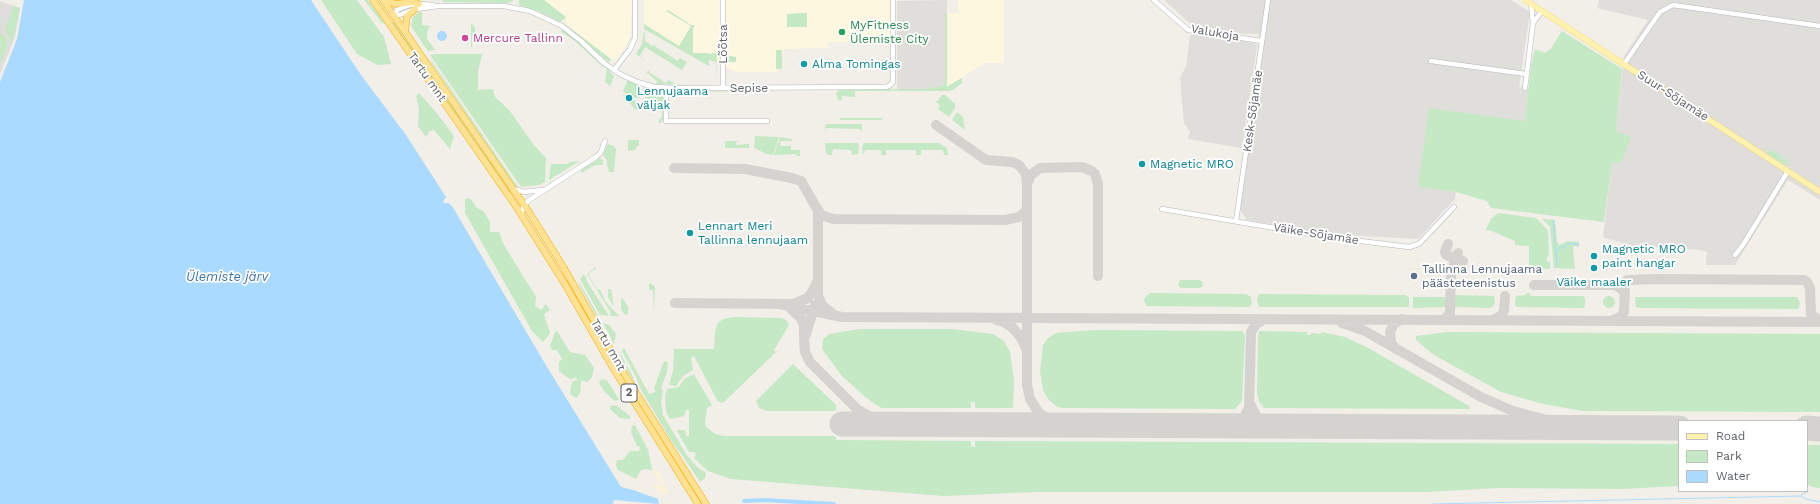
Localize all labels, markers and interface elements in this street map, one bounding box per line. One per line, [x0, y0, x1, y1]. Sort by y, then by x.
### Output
place label: MyFitness Ülemiste City [850, 18, 929, 46]
street label: Valukoja [1190, 22, 1240, 44]
street label: Lõõtsa [716, 24, 730, 64]
marker: MyFitness Ülemiste City [837, 27, 847, 37]
place label: Mercure Tallinn [473, 31, 563, 45]
marker: Mercure Tallinn [460, 33, 470, 43]
street label: Tartu mnt [405, 49, 449, 105]
place label: Alma Tomingas [812, 57, 901, 71]
marker: Alma Tomingas [799, 59, 809, 69]
street label: Suur-Sõjamäe [1635, 68, 1711, 124]
street label: Kesk-Sõjamäe [1240, 69, 1266, 153]
street label: Sepise [730, 81, 768, 95]
place label: Lennujaama väljak [637, 84, 708, 112]
marker: Lennujaama väljak [624, 93, 634, 103]
place label: Magnetic MRO [1150, 157, 1234, 171]
marker: Magnetic MRO [1137, 159, 1147, 169]
place label: Lennart Meri Tallinna lennujaam [698, 219, 808, 247]
street label: Väike-Sõjamäe [1272, 220, 1360, 248]
marker: Lennart Meri Tallinna lennujaam [685, 228, 695, 238]
place label: Magnetic MRO paint hangar [1602, 242, 1686, 270]
marker: Magnetic MRO paint hangar [1589, 251, 1599, 261]
place label: Tallinna Lennujaama päästeteenistus [1422, 262, 1542, 290]
marker: Väike maaler [1589, 263, 1599, 273]
water label: Ülemiste järv [186, 269, 268, 285]
marker: Tallinna Lennujaama päästeteenistus [1409, 271, 1419, 281]
place label: Väike maaler [1556, 275, 1632, 289]
street label: Tartu mnt [587, 316, 629, 374]
road number: 2 [621, 384, 637, 402]
legend [1678, 420, 1808, 492]
text: Road [1716, 429, 1745, 443]
text: Park [1716, 449, 1742, 463]
text: Water [1716, 469, 1750, 483]

